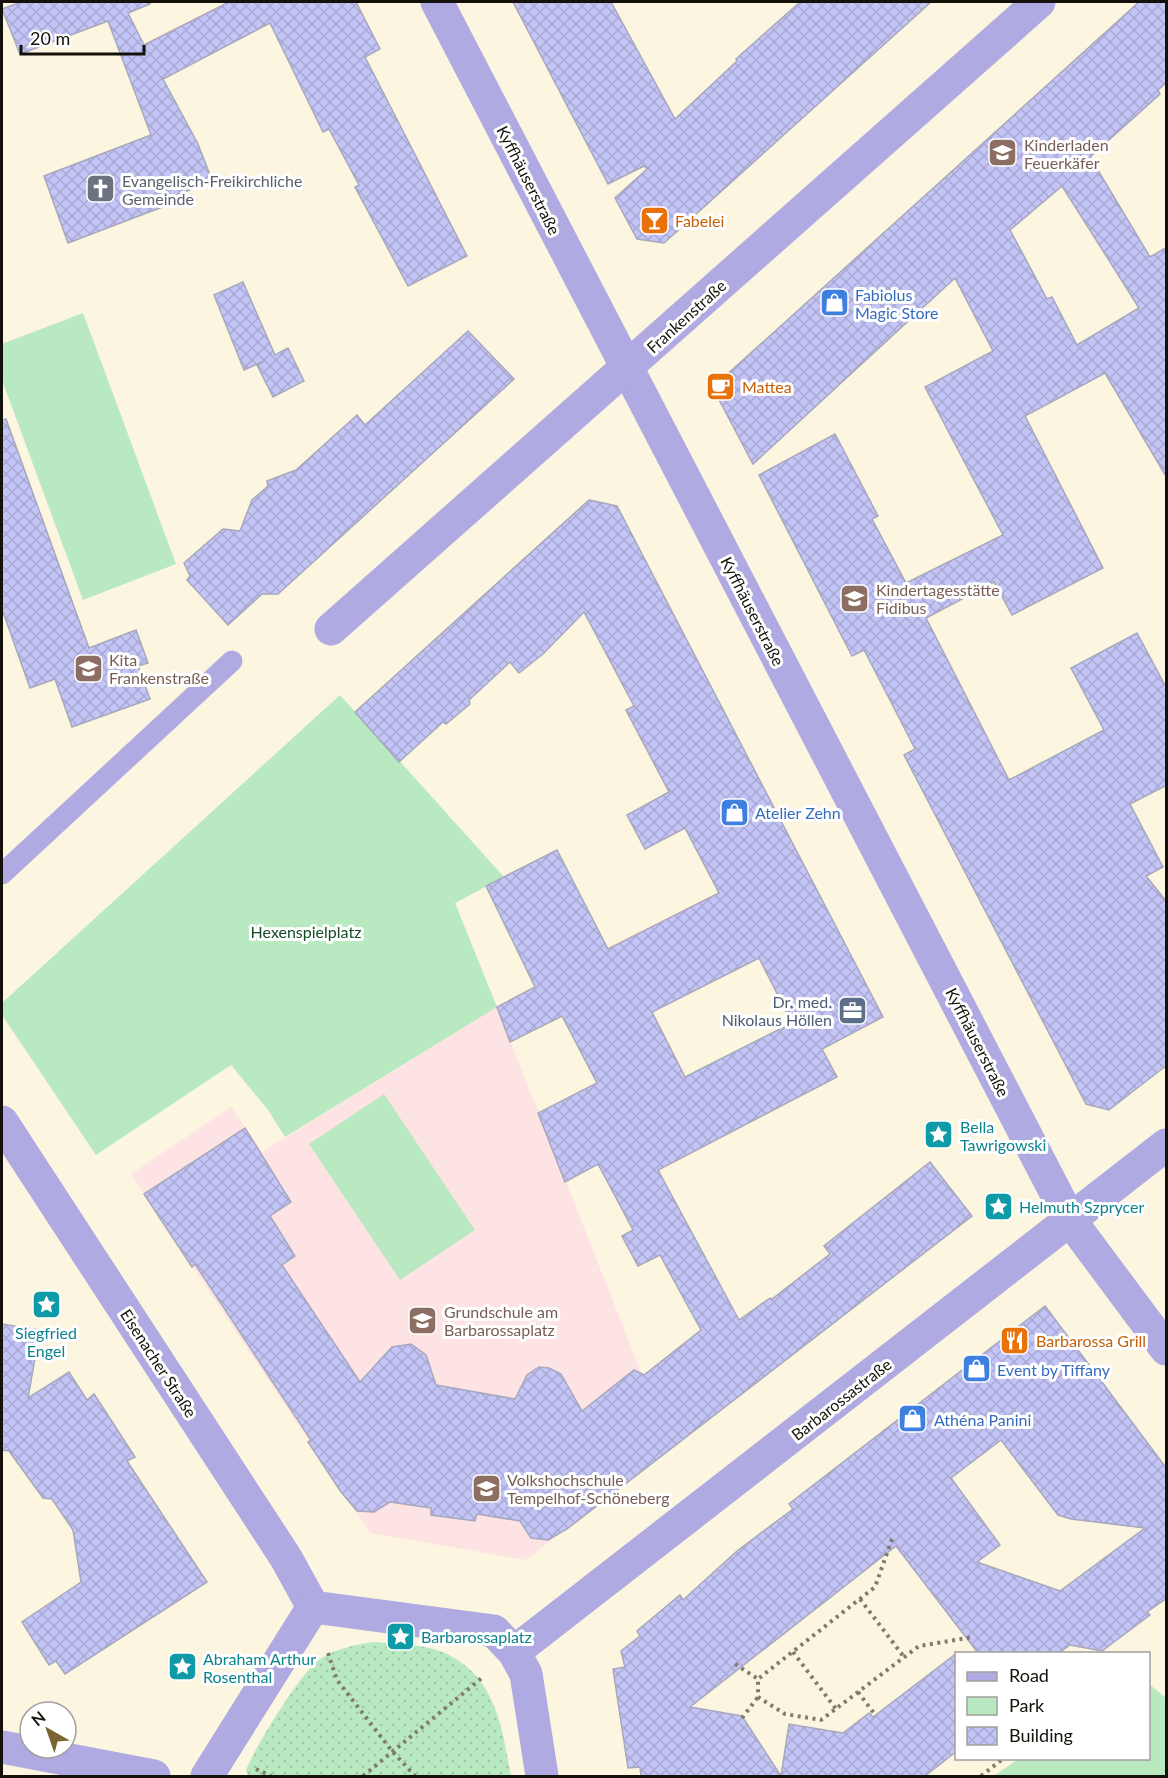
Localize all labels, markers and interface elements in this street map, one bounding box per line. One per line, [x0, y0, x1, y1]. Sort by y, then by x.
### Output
scale bar [21, 18, 144, 56]
text: 20 m [30, 27, 70, 49]
street label: Kyffhäuserstraße [493, 122, 565, 238]
place label: Kinderladen Feuerkäfer [1024, 135, 1109, 172]
school or university icon: Kinderladen Feuerkäfer [987, 137, 1019, 169]
place label: Evangelisch-Freikirchliche Gemeinde [122, 171, 302, 208]
church icon: Evangelisch-Freikirchliche Gemeinde [85, 173, 117, 205]
bar icon: Fabelei [638, 204, 670, 236]
place label: Fabelei [675, 211, 724, 230]
street label: Frankenstraße [642, 275, 730, 357]
place label: Fabiolus Magic Store [855, 285, 939, 322]
shop icon: Fabiolus Magic Store [818, 287, 850, 319]
cafe icon: Mattea [705, 370, 737, 402]
place label: Mattea [742, 377, 792, 396]
street label: Kyffhäuserstraße [717, 553, 789, 669]
place label: Kindertagesstätte Fidibus [876, 580, 1000, 617]
school or university icon: Kindertagesstätte Fidibus [839, 582, 871, 614]
place label: Kita Frankenstraße [109, 650, 209, 687]
school or university icon: Kita Frankenstraße [72, 652, 104, 684]
shop icon: Atelier Zehn [718, 796, 750, 828]
place label: Atelier Zehn [755, 803, 841, 822]
park label: Hexenspielplatz [251, 922, 361, 941]
street label: Kyffhäuserstraße [942, 984, 1014, 1100]
place label: Dr. med. Nikolaus Höllen [722, 992, 832, 1029]
office icon: Dr. med. Nikolaus Höllen [837, 994, 869, 1026]
place label: Bella Tawrigowski [960, 1117, 1046, 1154]
place icon: Bella Tawrigowski [923, 1119, 955, 1151]
place icon: Helmuth Szprycer [982, 1190, 1014, 1222]
place label: Helmuth Szprycer [1019, 1197, 1144, 1216]
place icon: Siegfried Engel [30, 1288, 62, 1320]
place label: Grundschule am Barbarossaplatz [444, 1302, 558, 1339]
school or university icon: Grundschule am Barbarossaplatz [407, 1304, 439, 1336]
street label: Eisenacher Straße [117, 1305, 201, 1421]
place label: Siegfried Engel [15, 1323, 77, 1360]
restaurant icon: Barbarossa Grill [999, 1324, 1031, 1356]
place label: Barbarossa Grill [1036, 1331, 1146, 1350]
shop icon: Event by Tiffany [960, 1353, 992, 1385]
street label: Barbarossastraße [787, 1354, 895, 1444]
place label: Event by Tiffany [997, 1360, 1111, 1379]
shop icon: Athéna Panini [897, 1403, 929, 1435]
place label: Athéna Panini [934, 1410, 1031, 1429]
place label: Volkshochschule Tempelhof-Schöneberg [507, 1470, 669, 1507]
school or university icon: Volkshochschule Tempelhof-Schöneberg [470, 1472, 502, 1504]
place icon: Barbarossaplatz [384, 1620, 416, 1652]
place label: Barbarossaplatz [421, 1627, 532, 1646]
place label: Abraham Arthur Rosenthal [203, 1649, 316, 1686]
place icon: Abraham Arthur Rosenthal [166, 1651, 198, 1683]
legend [955, 1652, 1150, 1760]
text: Road [1009, 1664, 1049, 1686]
text: Park [1009, 1694, 1045, 1716]
north arrow [18, 1700, 78, 1760]
text: N [27, 1707, 49, 1729]
text: Building [1009, 1724, 1073, 1746]

